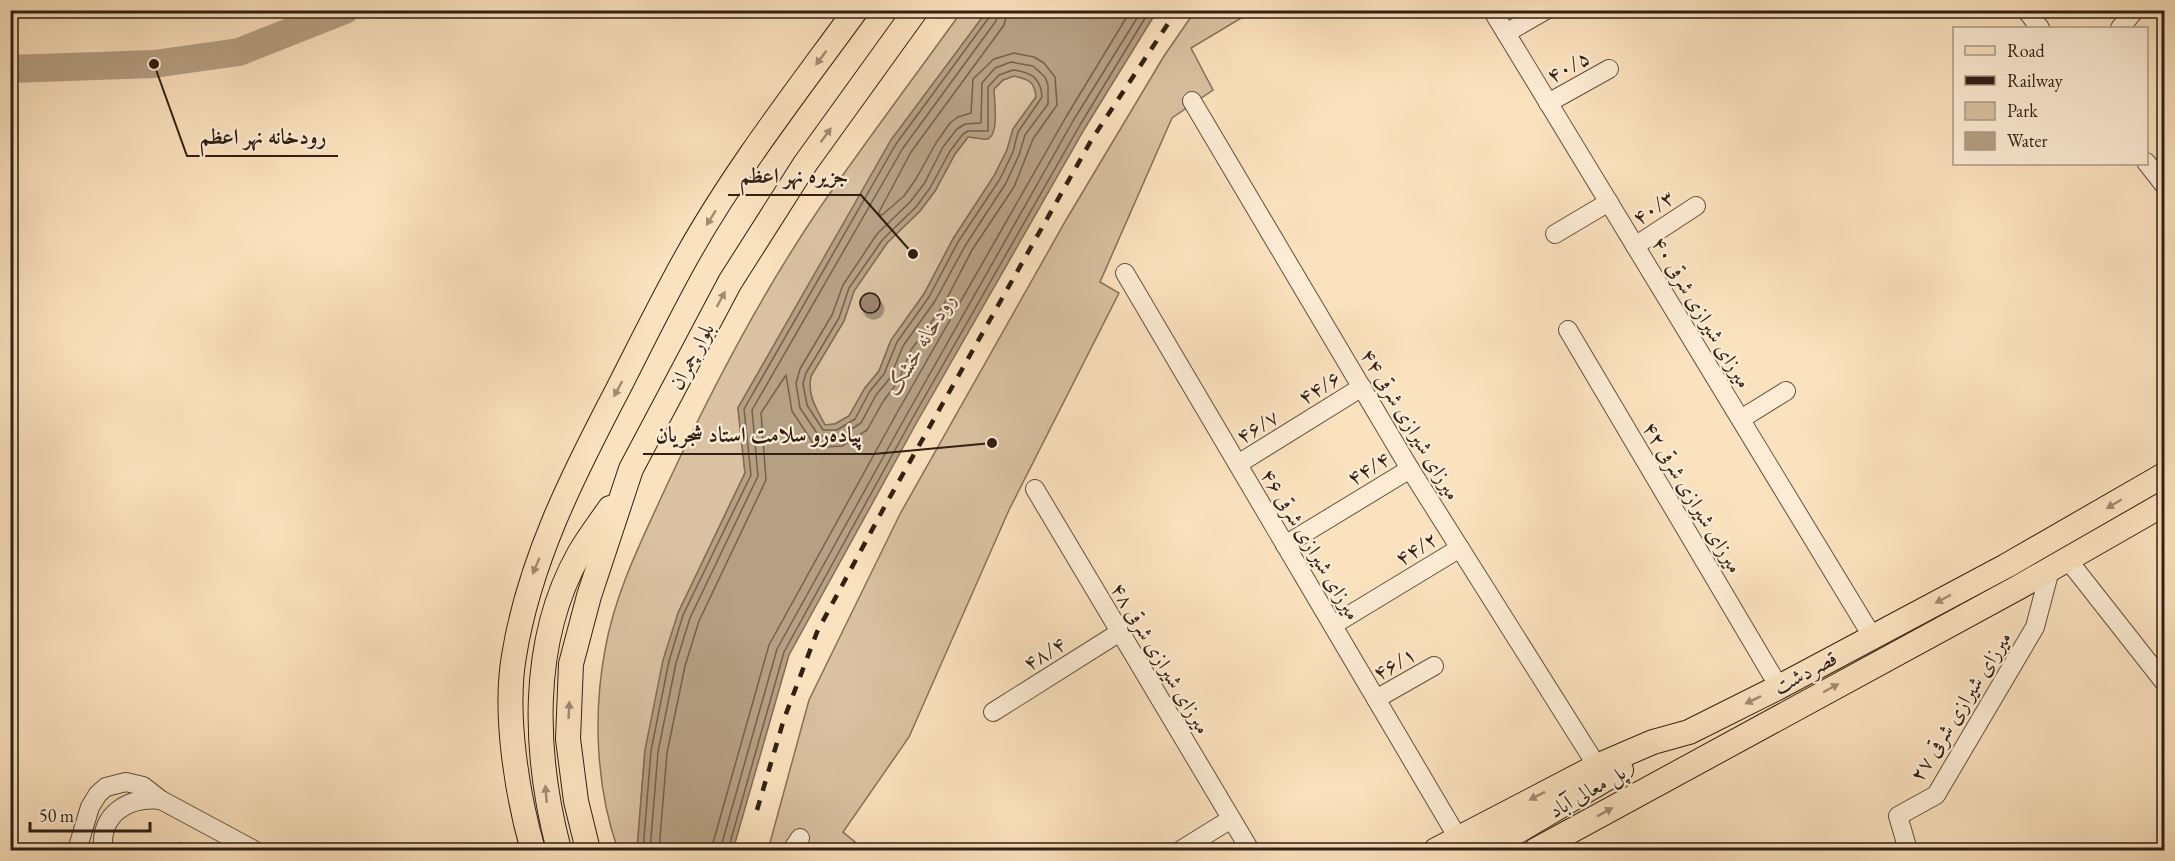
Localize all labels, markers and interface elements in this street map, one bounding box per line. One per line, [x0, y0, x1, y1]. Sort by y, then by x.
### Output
legend [1953, 27, 2148, 165]
text: Road [2007, 39, 2046, 62]
street label: ۴۰/۵ [1542, 43, 1594, 89]
one-way arrow [816, 50, 828, 65]
text: Railway [2007, 69, 2063, 92]
text: Park [2007, 99, 2038, 122]
callout: رودخانه نهر اعظم [187, 116, 338, 156]
text: رودخانه نهر اعظم [200, 122, 327, 157]
one-way arrow [820, 127, 832, 143]
text: Water [2007, 129, 2048, 152]
callout: جزیره نهر اعظم [728, 155, 861, 195]
text: جزیره نهر اعظم [740, 161, 848, 196]
street label: ۴۰/۳ [1627, 183, 1679, 231]
one-way arrow [706, 210, 717, 226]
street label: ۴۰ میرزای شیرازی شرقی [1645, 231, 1758, 393]
water label: رودخانه خشک [878, 287, 962, 401]
one-way arrow [716, 290, 726, 307]
street label: بلوار چمران [662, 318, 720, 394]
street label: ۴۴ میرزای شیرازی شرقی [1354, 343, 1467, 505]
street label: ۴۴/۶ [1293, 364, 1345, 410]
one-way arrow [613, 381, 623, 398]
street label: ۴۶/۷ [1231, 403, 1283, 449]
callout: پیاده‌رو سلامت استاد شجریان [643, 414, 874, 454]
street label: ۴۲ میرزای شیرازی شرقی [1636, 416, 1749, 578]
text: پیاده‌رو سلامت استاد شجریان [655, 420, 863, 451]
street label: ۴۴/۴ [1342, 445, 1394, 491]
street label: ۴۶ میرزای شیرازی شرقی [1254, 463, 1367, 625]
one-way arrow [2105, 499, 2122, 509]
street label: ۴۴/۲ [1390, 525, 1442, 571]
one-way arrow [532, 558, 541, 575]
street label: ۴۸ میرزای شیرازی شرقی [1104, 577, 1217, 739]
one-way arrow [1935, 594, 1952, 604]
street label: ۲۷ میرزای شیرازی شرقی [1903, 626, 2018, 787]
street label: ۴۸/۴ [1018, 630, 1070, 676]
street label: ۴۶/۱ [1368, 640, 1420, 686]
street label: قصردشت [1768, 644, 1842, 701]
one-way arrow [1823, 683, 1840, 693]
one-way arrow [1744, 695, 1761, 705]
one-way arrow [564, 701, 574, 720]
street label: پل معالی آباد [1544, 758, 1632, 826]
one-way arrow [541, 784, 551, 803]
one-way arrow [1528, 791, 1545, 801]
scale bar [30, 795, 150, 833]
text: 50 m [39, 804, 74, 827]
one-way arrow [1597, 807, 1614, 817]

